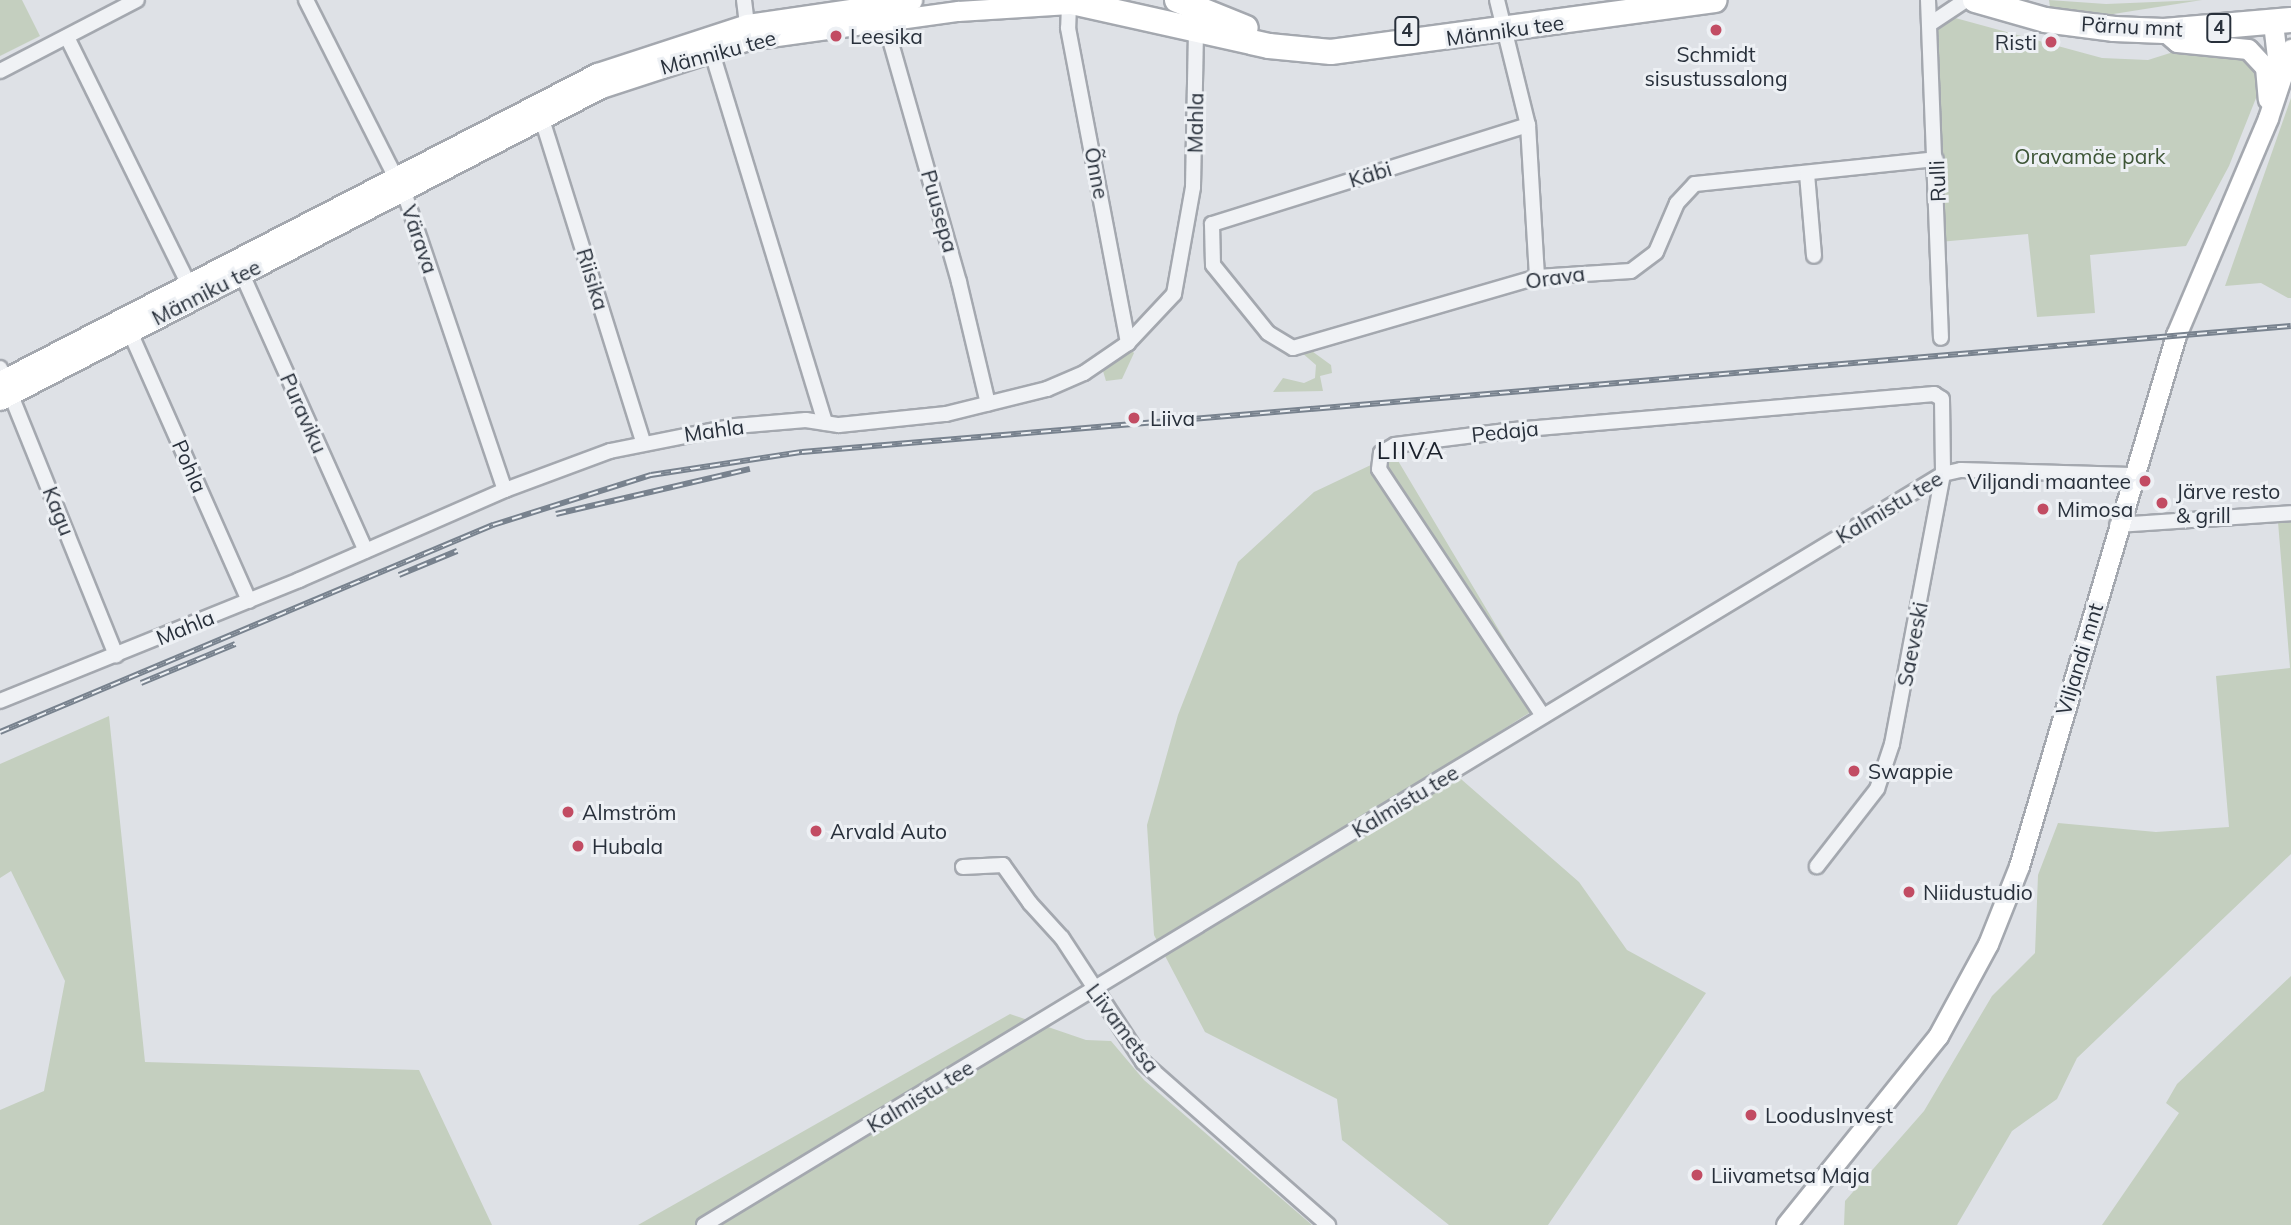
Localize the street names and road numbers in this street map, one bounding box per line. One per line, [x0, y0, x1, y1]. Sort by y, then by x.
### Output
street label: Männiku tee [1444, 9, 1566, 51]
street label: Pärnu mnt [2080, 11, 2184, 41]
road number: 4 [2205, 12, 2233, 44]
road number: 4 [1393, 16, 1421, 46]
street label: Männiku tee [657, 24, 779, 80]
street label: Mahla [1182, 93, 1208, 153]
street label: Õnne [1080, 145, 1114, 201]
street label: Käbi [1346, 156, 1394, 192]
street label: Rulli [1924, 160, 1950, 202]
street label: Puusepa [916, 167, 964, 255]
street label: Värava [397, 201, 443, 277]
street label: Riisika [572, 245, 614, 313]
street label: Männiku tee [147, 254, 265, 330]
street label: Orava [1524, 260, 1586, 294]
street label: Puraviku [275, 369, 333, 457]
street label: Mahla [682, 413, 746, 447]
street label: Pedaja [1470, 415, 1540, 447]
street label: Pohla [167, 436, 213, 496]
street label: Kalmistu tee [1831, 465, 1947, 549]
street label: Kagu [38, 483, 80, 539]
street label: Saeveski [1891, 600, 1933, 688]
street label: Viljandi mnt [2050, 600, 2108, 718]
street label: Mahla [152, 604, 218, 650]
street label: Kalmistu tee [1347, 759, 1463, 843]
street label: Liivametsa [1081, 978, 1165, 1078]
street label: Kalmistu tee [862, 1054, 978, 1138]

